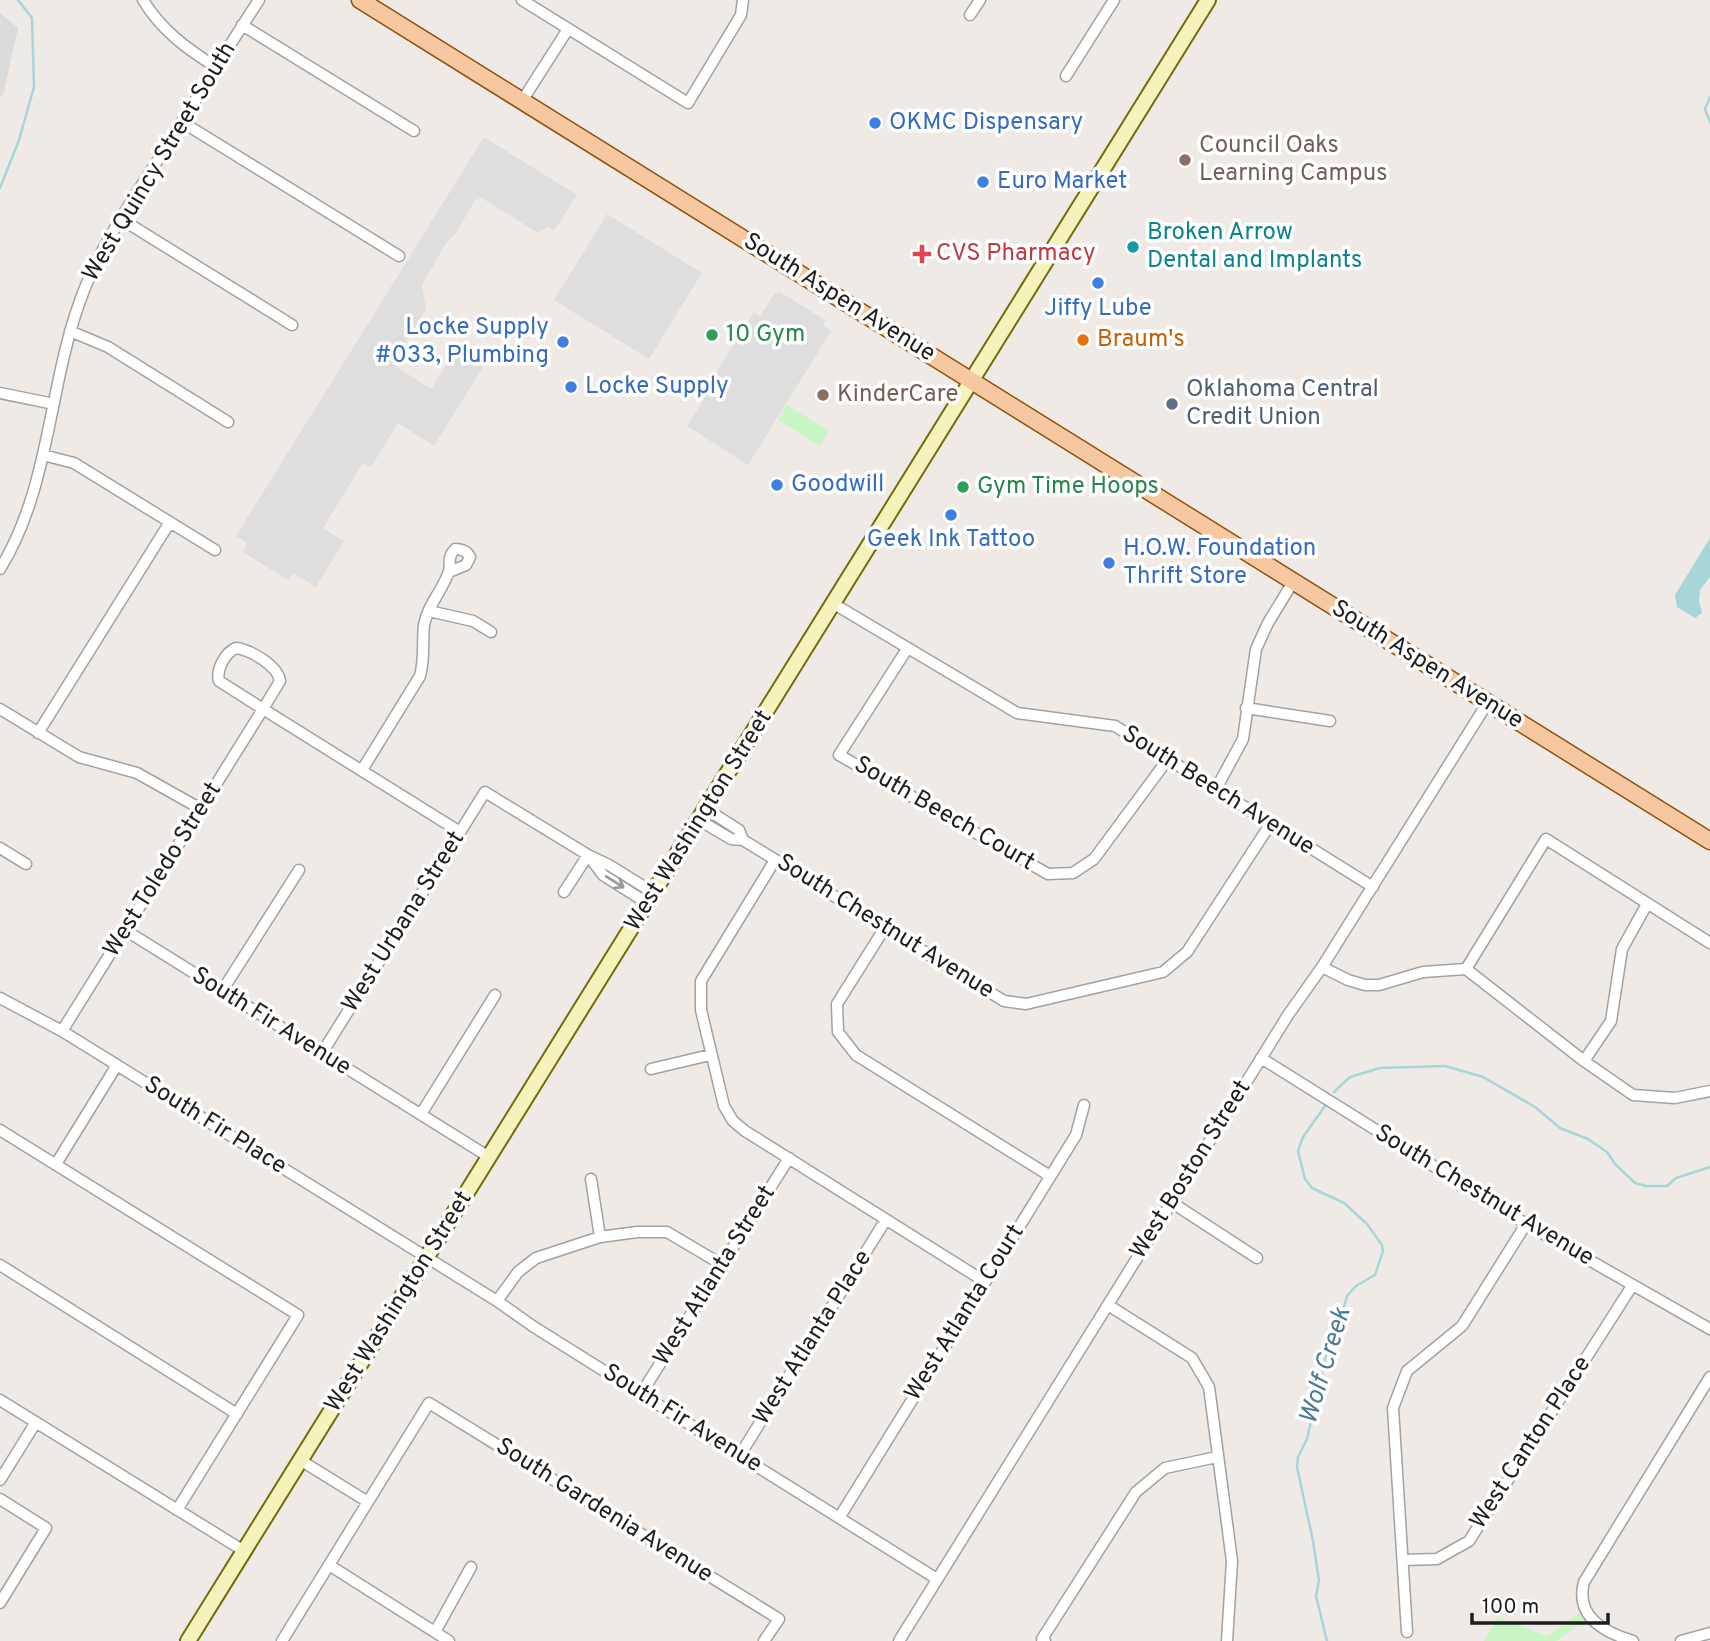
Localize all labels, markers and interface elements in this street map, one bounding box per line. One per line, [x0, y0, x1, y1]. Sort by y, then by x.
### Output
street label: West Quincy Street South [77, 37, 243, 287]
place label: OKMC Dispensary [889, 108, 1083, 138]
marker: OKMC Dispensary [867, 115, 883, 131]
place label: Council Oaks Learning Campus [1199, 131, 1387, 189]
marker: Council Oaks Learning Campus [1177, 152, 1193, 168]
place label: Euro Market [997, 167, 1127, 197]
marker: Euro Market [975, 174, 991, 190]
place label: Broken Arrow Dental and Implants [1147, 218, 1362, 276]
street label: South Aspen Avenue [738, 227, 940, 369]
place label: CVS Pharmacy [936, 239, 1096, 269]
marker: Broken Arrow Dental and Implants [1125, 239, 1141, 255]
marker: CVS Pharmacy [914, 246, 930, 262]
marker: Jiffy Lube [1090, 275, 1106, 291]
place label: Jiffy Lube [1044, 294, 1152, 324]
place label: Locke Supply #033, Plumbing [375, 313, 549, 371]
place label: 10 Gym [726, 320, 805, 350]
place label: Braum's [1097, 325, 1185, 355]
marker: 10 Gym [704, 327, 720, 343]
marker: Braum's [1075, 332, 1091, 348]
marker: Locke Supply #033, Plumbing [555, 334, 571, 350]
place label: Locke Supply [585, 372, 729, 402]
place label: Oklahoma Central Credit Union [1186, 375, 1379, 433]
marker: Locke Supply [563, 379, 579, 395]
place label: KinderCare [837, 380, 958, 410]
marker: KinderCare [815, 387, 831, 403]
marker: Oklahoma Central Credit Union [1164, 396, 1180, 412]
place label: Goodwill [791, 470, 884, 500]
place label: Gym Time Hoops [977, 472, 1159, 502]
marker: Goodwill [769, 477, 785, 493]
marker: Gym Time Hoops [955, 479, 971, 495]
marker: Geek Ink Tattoo [943, 507, 959, 523]
place label: Geek Ink Tattoo [867, 525, 1035, 555]
place label: H.O.W. Foundation Thrift Store [1123, 534, 1316, 592]
marker: H.O.W. Foundation Thrift Store [1101, 555, 1117, 571]
street label: South Aspen Avenue [1326, 594, 1528, 736]
street label: West Washington Street [619, 705, 779, 937]
street label: South Beech Avenue [1116, 720, 1320, 862]
street label: South Beech Court [848, 750, 1040, 878]
street label: West Toledo Street [97, 777, 229, 963]
street label: West Urbana Street [336, 826, 472, 1018]
street label: South Chestnut Avenue [771, 848, 999, 1006]
one-way arrow [605, 875, 624, 890]
street label: South Fir Avenue [186, 961, 356, 1083]
street label: South Fir Place [138, 1070, 292, 1182]
street label: West Boston Street [1124, 1075, 1258, 1265]
street label: South Chestnut Avenue [1369, 1119, 1599, 1273]
street label: West Atlanta Street [647, 1180, 783, 1372]
street label: West Washington Street [319, 1186, 479, 1418]
street label: West Atlanta Court [899, 1219, 1031, 1407]
street label: West Atlanta Place [747, 1245, 879, 1431]
water label: Wolf Creek [1293, 1303, 1360, 1428]
street label: West Canton Place [1464, 1351, 1598, 1535]
street label: South Fir Avenue [597, 1358, 767, 1480]
street label: South Gardenia Avenue [490, 1432, 718, 1590]
scale bar [1472, 1582, 1608, 1626]
text: 100 m [1482, 1594, 1539, 1621]

